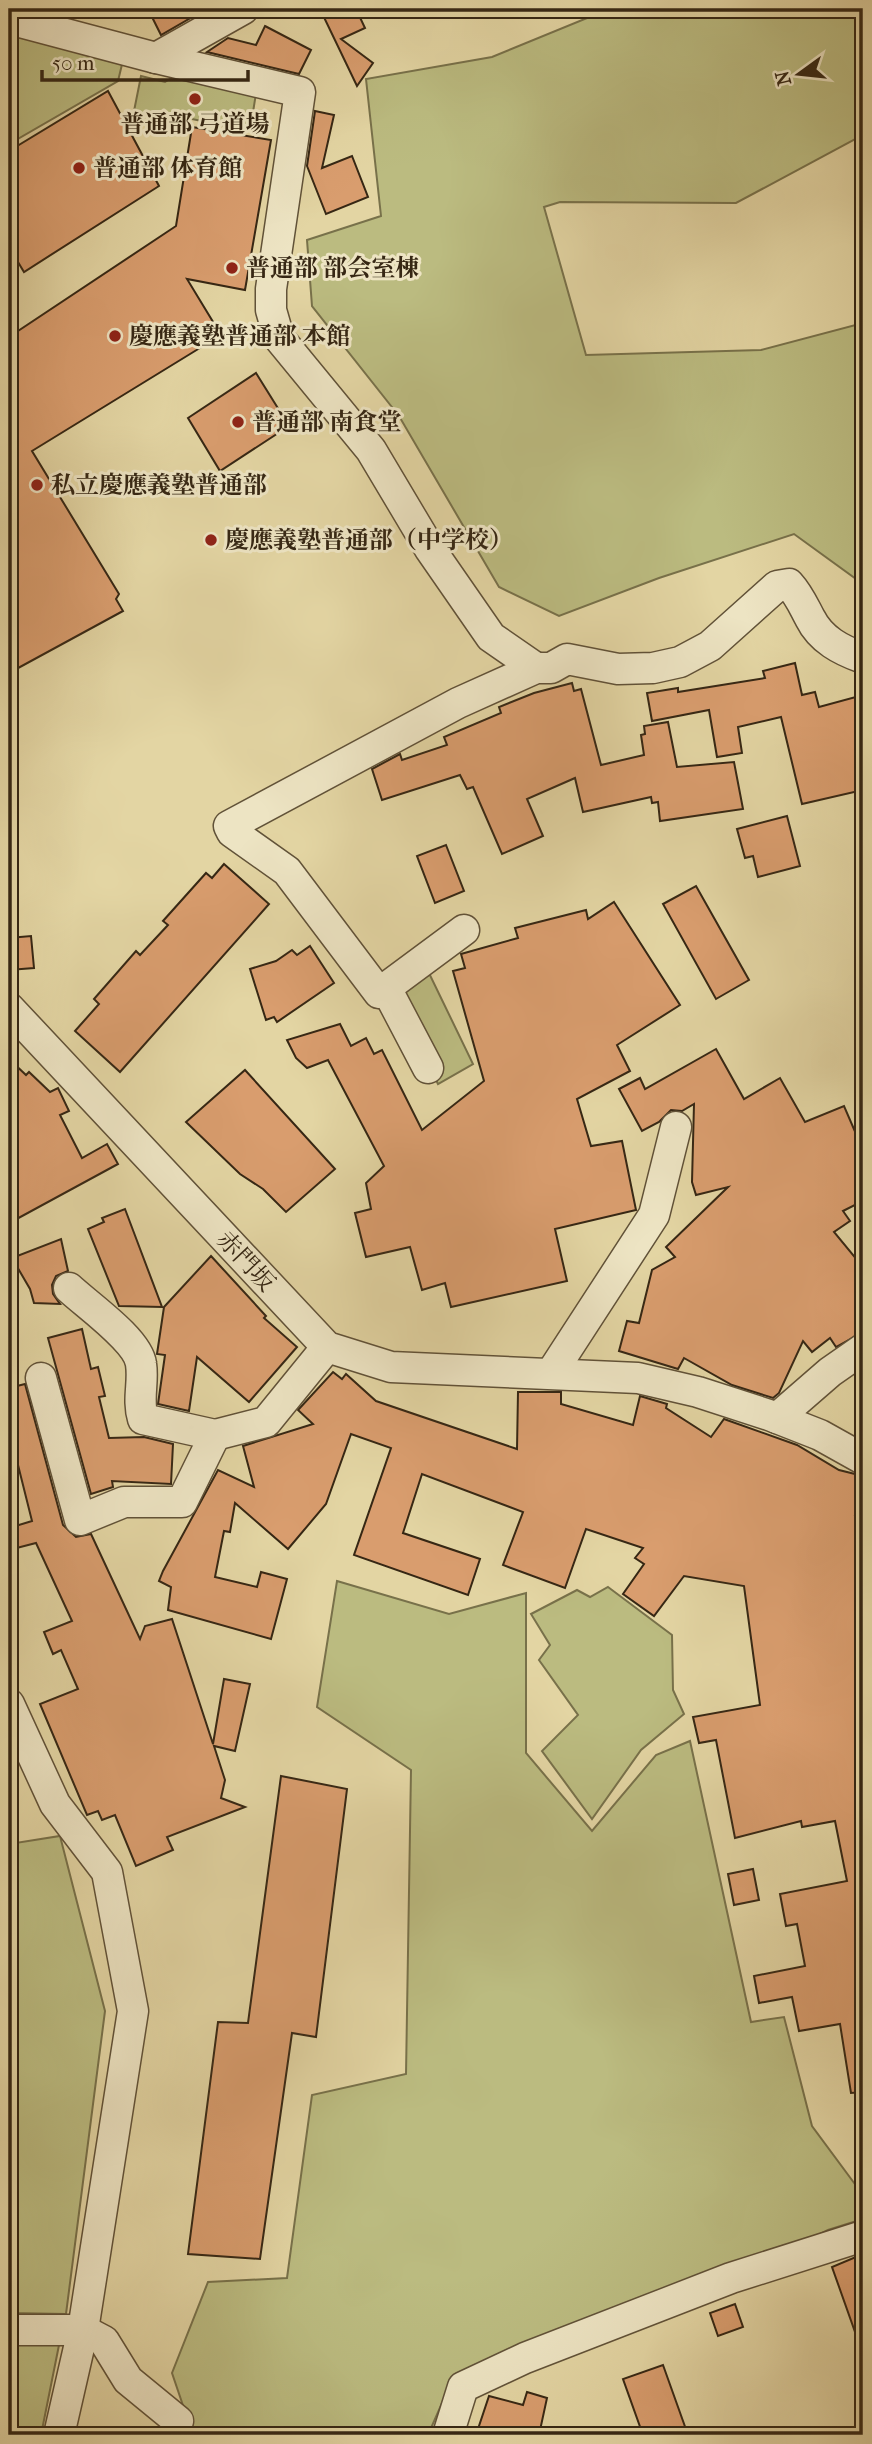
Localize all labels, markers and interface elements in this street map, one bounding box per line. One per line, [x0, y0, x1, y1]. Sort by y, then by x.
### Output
scale bar [42, 38, 248, 82]
north arrow [764, 38, 834, 108]
text: 50 m [52, 51, 95, 75]
text: N [771, 68, 796, 88]
marker: 普通部 弓道場 [187, 91, 203, 107]
place label: 普通部 弓道場 [120, 110, 270, 138]
place label: 普通部 体育館 [93, 154, 242, 182]
marker: 普通部 体育館 [71, 160, 87, 176]
place label: 普通部 部会室棟 [246, 254, 419, 282]
marker: 普通部 部会室棟 [224, 260, 240, 276]
place label: 慶應義塾普通部 本館 [129, 322, 350, 350]
marker: 慶應義塾普通部 本館 [107, 328, 123, 344]
place label: 普通部 南食堂 [252, 408, 401, 436]
marker: 普通部 南食堂 [230, 414, 246, 430]
place label: 私立慶應義塾普通部 [51, 471, 267, 499]
marker: 私立慶應義塾普通部 [29, 477, 45, 493]
place label: 慶應義塾普通部（中学校） [225, 526, 513, 554]
marker: 慶應義塾普通部（中学校） [203, 532, 219, 548]
street label: 赤門坂 [211, 1225, 281, 1297]

